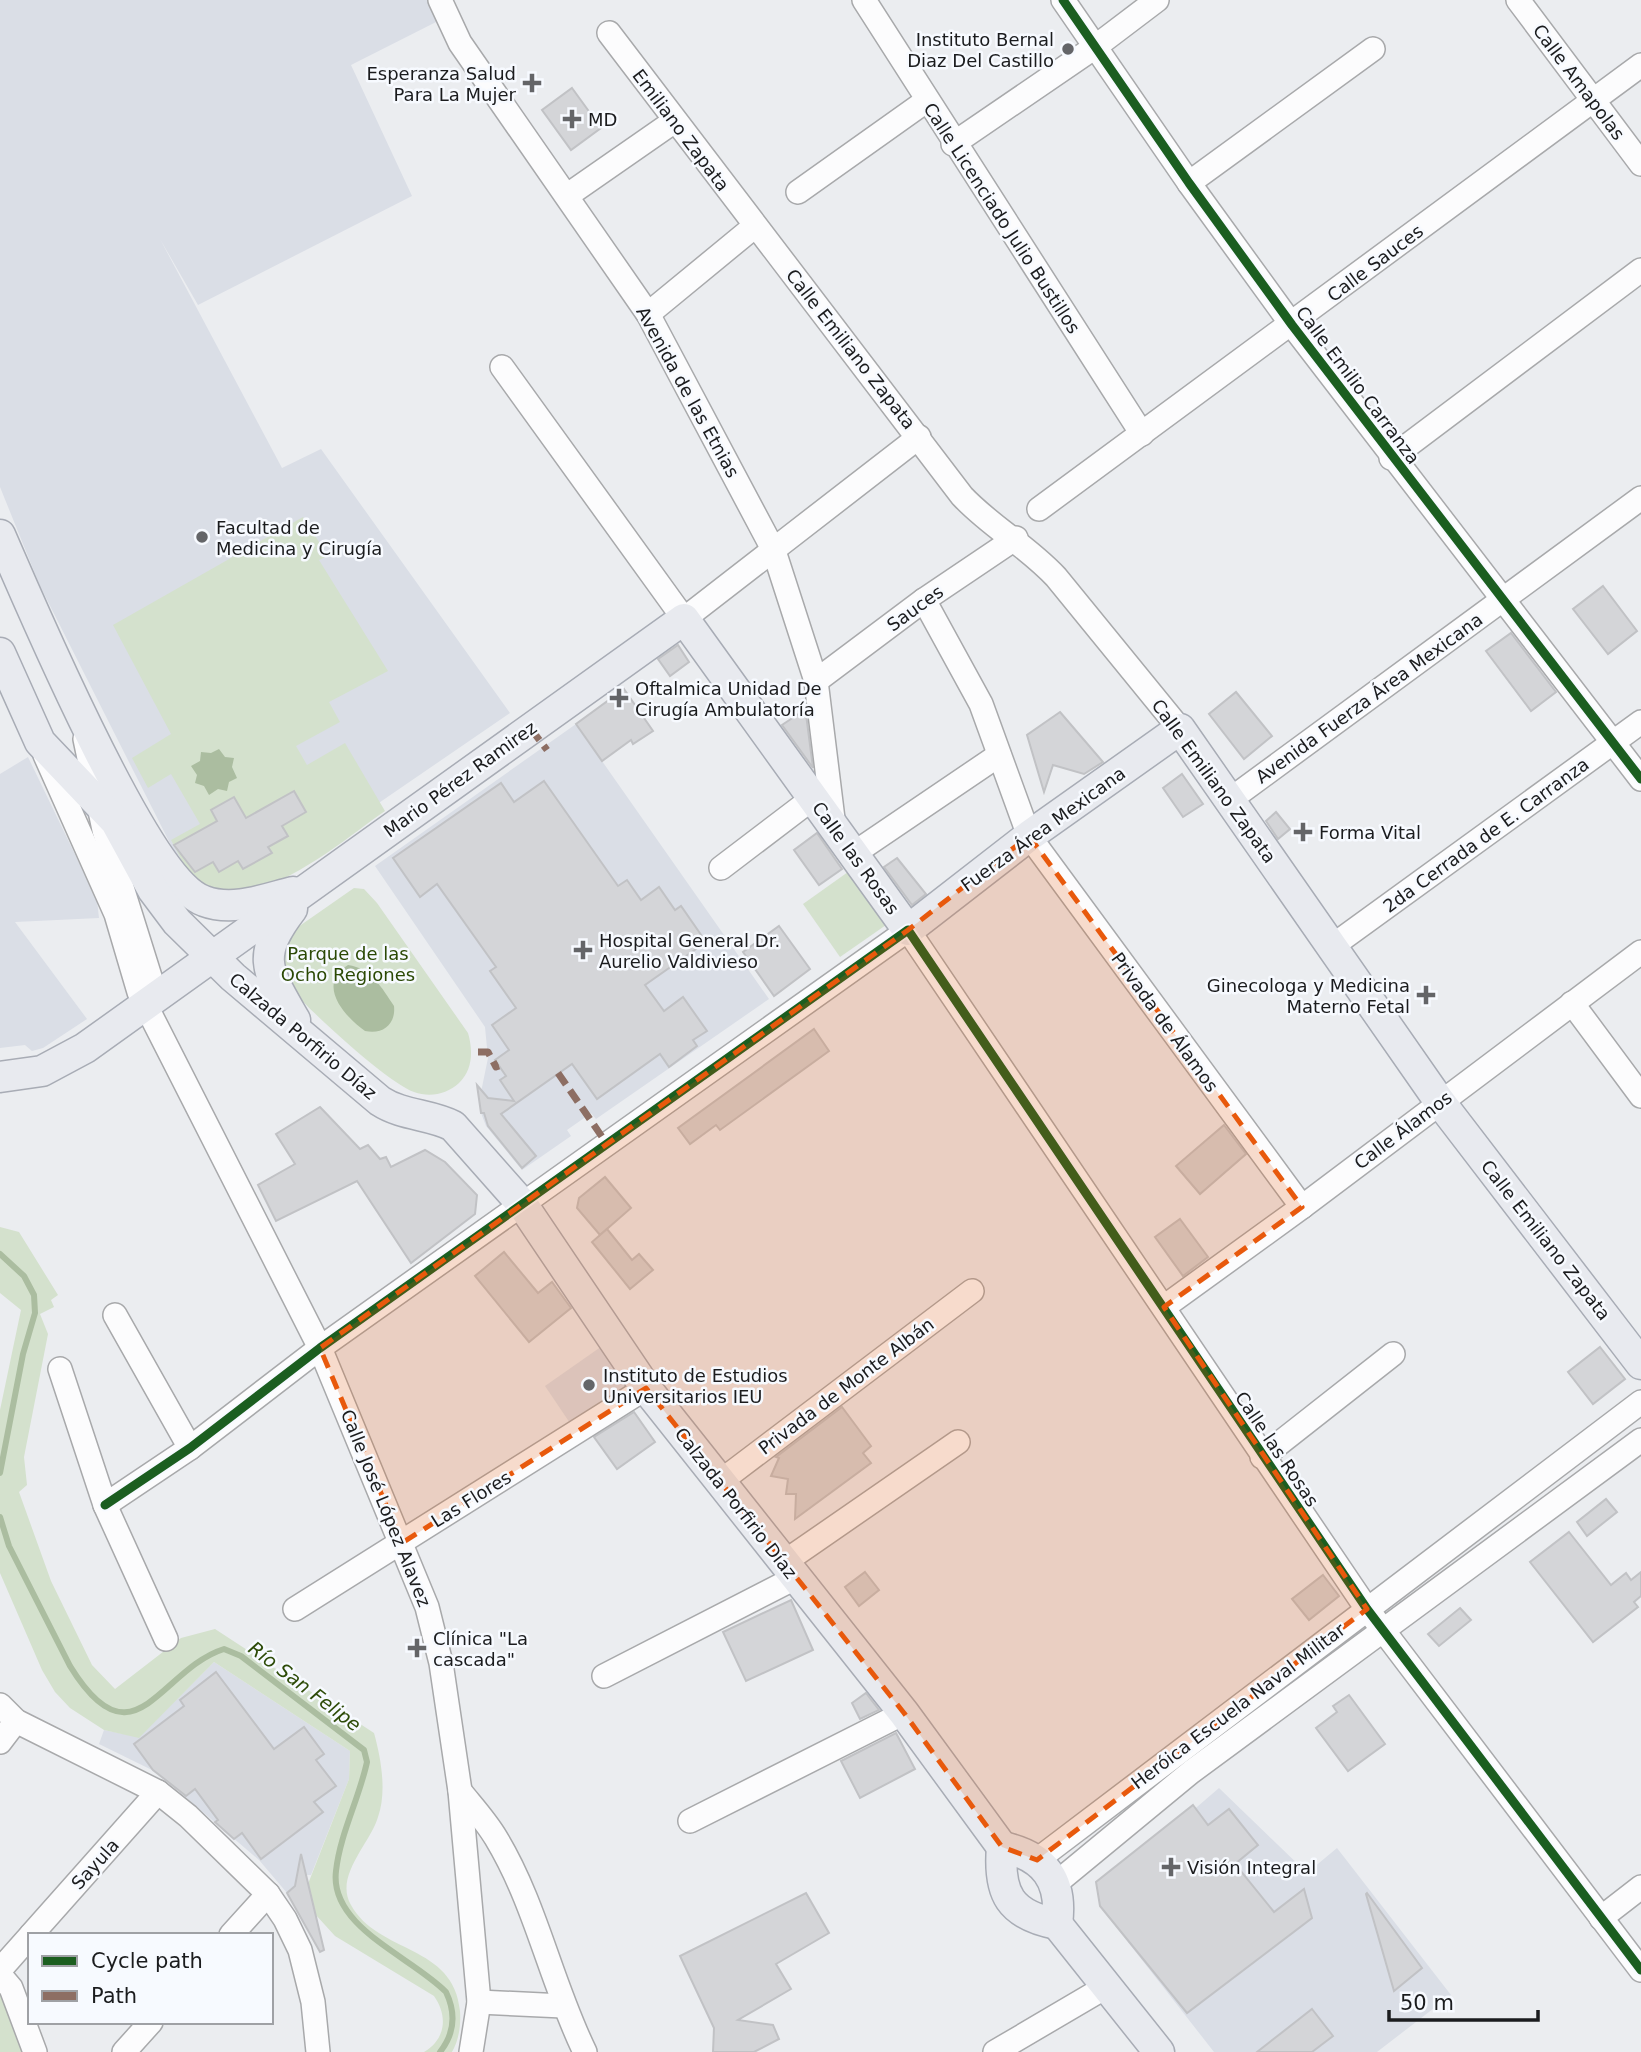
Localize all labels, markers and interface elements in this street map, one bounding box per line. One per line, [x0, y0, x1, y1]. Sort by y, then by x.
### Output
street label: Calle Amapolas [1529, 20, 1629, 144]
place label: Instituto Bernal Diaz Del Castillo [907, 29, 1054, 71]
marker: Instituto Bernal Diaz Del Castillo [1060, 41, 1076, 57]
place label: Esperanza Salud Para La Mujer [366, 63, 517, 105]
street label: Emiliano Zapata [628, 65, 734, 195]
marker: Esperanza Salud Para La Mujer [522, 73, 542, 93]
street label: Calle Licenciado Julio Bustillos [919, 99, 1085, 337]
marker: MD [562, 109, 582, 129]
place label: MD [588, 109, 617, 130]
street label: Calle Sauces [1323, 220, 1427, 306]
street label: Calle Emiliano Zapata [782, 265, 920, 433]
street label: Calle Emilio Carranza [1292, 302, 1424, 468]
street label: Avenida de las Etnias [632, 303, 744, 481]
place label: Facultad de Medicina y Cirugía [216, 517, 382, 559]
marker: Facultad de Medicina y Cirugía [194, 529, 210, 545]
street label: Sauces [883, 581, 947, 635]
street label: Avenida Fuerza Área Mexicana [1251, 609, 1487, 787]
place label: Oftalmica Unidad De Cirugía Ambulatoría [635, 678, 822, 720]
marker: Oftalmica Unidad De Cirugía Ambulatoría [609, 688, 629, 708]
street label: Calle Emiliano Zapata [1147, 695, 1281, 867]
street label: Mario Pérez Ramirez [380, 717, 540, 841]
street label: 2da Cerrada de E. Carranza [1379, 753, 1593, 917]
street label: Fuerza Área Mexicana [957, 762, 1129, 896]
street label: Calle las Rosas [808, 798, 904, 918]
marker: Forma Vital [1293, 822, 1313, 842]
place label: Forma Vital [1319, 822, 1421, 843]
place label: Hospital General Dr. Aurelio Valdivieso [599, 930, 780, 972]
marker: Hospital General Dr. Aurelio Valdivieso [573, 940, 593, 960]
park label: Parque de las Ocho Regiones [281, 943, 415, 985]
street label: Privada de Álamos [1107, 948, 1223, 1096]
street label: Calzada Porfirio Díaz [225, 968, 381, 1104]
place label: Ginecologa y Medicina Materno Fetal [1207, 975, 1410, 1017]
marker: Ginecologa y Medicina Materno Fetal [1416, 985, 1436, 1005]
street label: Calle Álamos [1350, 1087, 1456, 1173]
street label: Calle Emiliano Zapata [1477, 1156, 1615, 1324]
street label: Privada de Monte Albán [754, 1313, 938, 1459]
place label: Instituto de Estudios Universitarios IEU [603, 1365, 788, 1407]
marker: Instituto de Estudios Universitarios IEU [581, 1377, 597, 1393]
street label: Calle las Rosas [1231, 1388, 1323, 1510]
street label: Calle José López Alavez [337, 1406, 435, 1610]
street label: Calzada Porfirio Díaz [671, 1423, 801, 1583]
street label: Las Flores [427, 1466, 515, 1532]
street label: Heróica Escuela Naval Militar [1127, 1618, 1349, 1793]
place label: Clínica "La cascada" [433, 1628, 528, 1670]
water label: Río San Felipe [245, 1637, 365, 1735]
marker: Clínica "La cascada" [407, 1638, 427, 1658]
street label: Sayula [67, 1834, 123, 1894]
marker: Visión Integral [1161, 1857, 1181, 1877]
place label: Visión Integral [1187, 1857, 1316, 1878]
legend [28, 1933, 273, 2024]
text: Cycle path [91, 1949, 203, 1973]
scale bar [1389, 1979, 1538, 2023]
text: Path [91, 1984, 137, 2008]
text: 50 m [1400, 1991, 1454, 2015]

